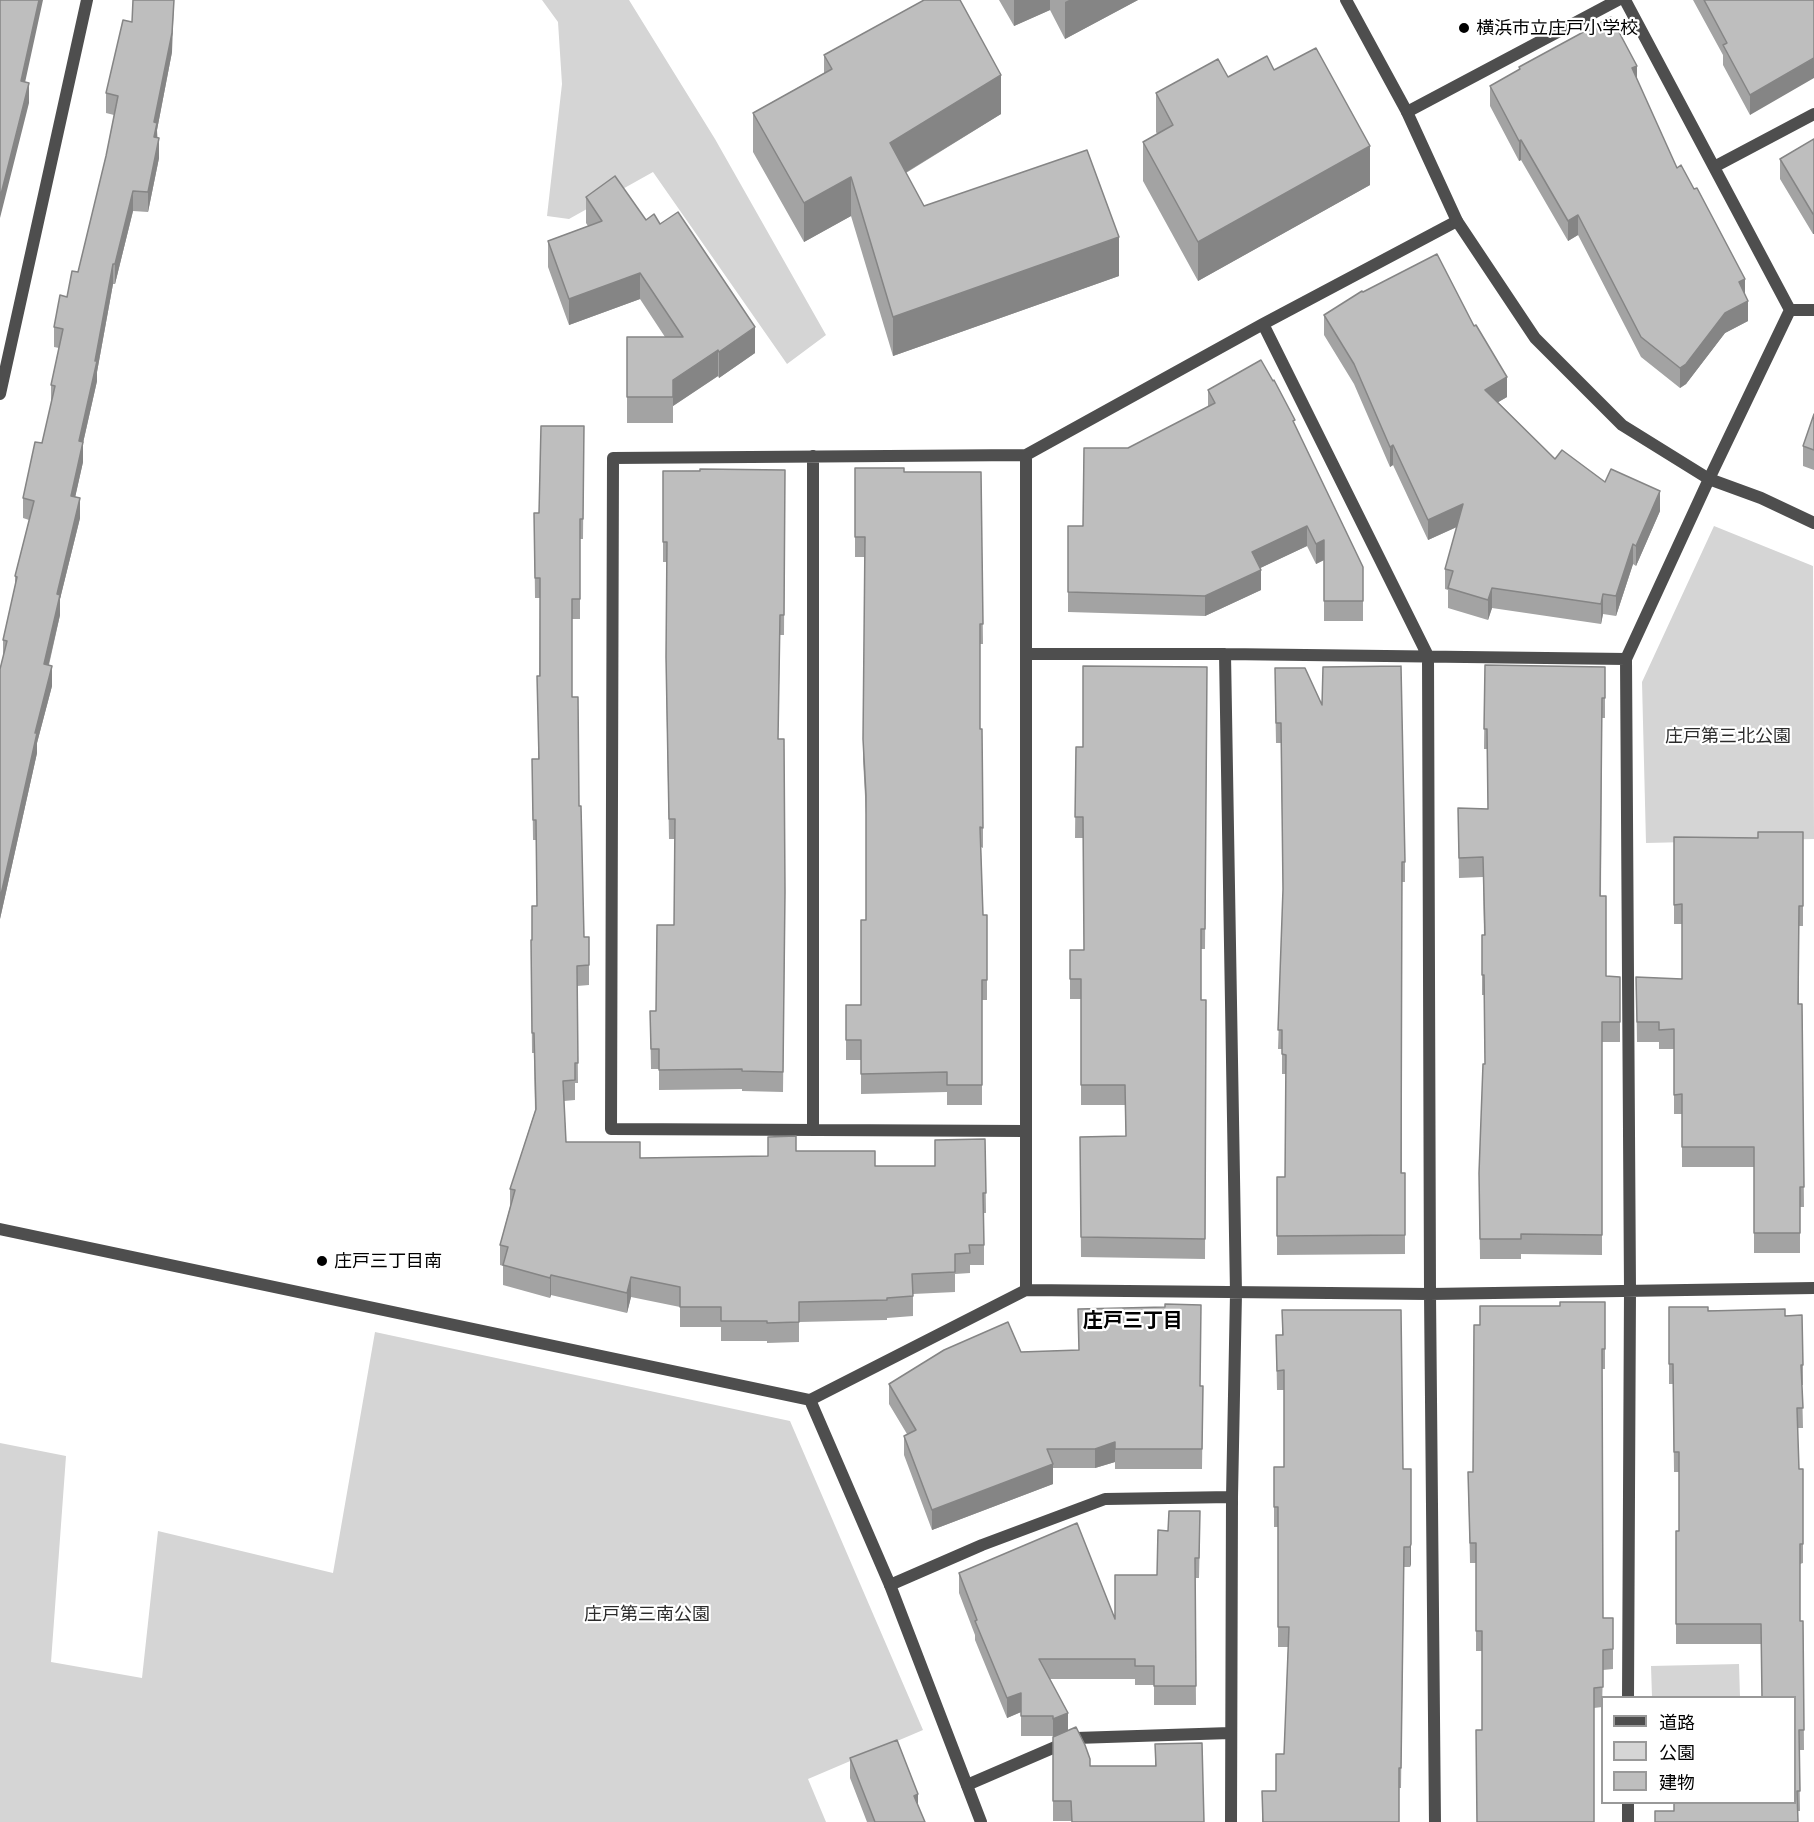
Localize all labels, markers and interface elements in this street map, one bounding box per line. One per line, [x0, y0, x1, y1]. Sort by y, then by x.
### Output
place label: 横浜市立庄戸小学校 [1476, 17, 1638, 39]
marker: 横浜市立庄戸小学校 [1457, 21, 1471, 35]
park label: 庄戸第三北公園 [1665, 725, 1791, 747]
place label: 庄戸三丁目南 [334, 1250, 442, 1272]
marker: 庄戸三丁目南 [315, 1254, 329, 1268]
district label: 庄戸三丁目 [1083, 1308, 1183, 1332]
park label: 庄戸第三南公園 [584, 1603, 710, 1625]
legend [1601, 1696, 1796, 1804]
text: 道路 [1659, 1711, 1695, 1733]
text: 公園 [1659, 1741, 1695, 1763]
text: 建物 [1659, 1771, 1695, 1793]

